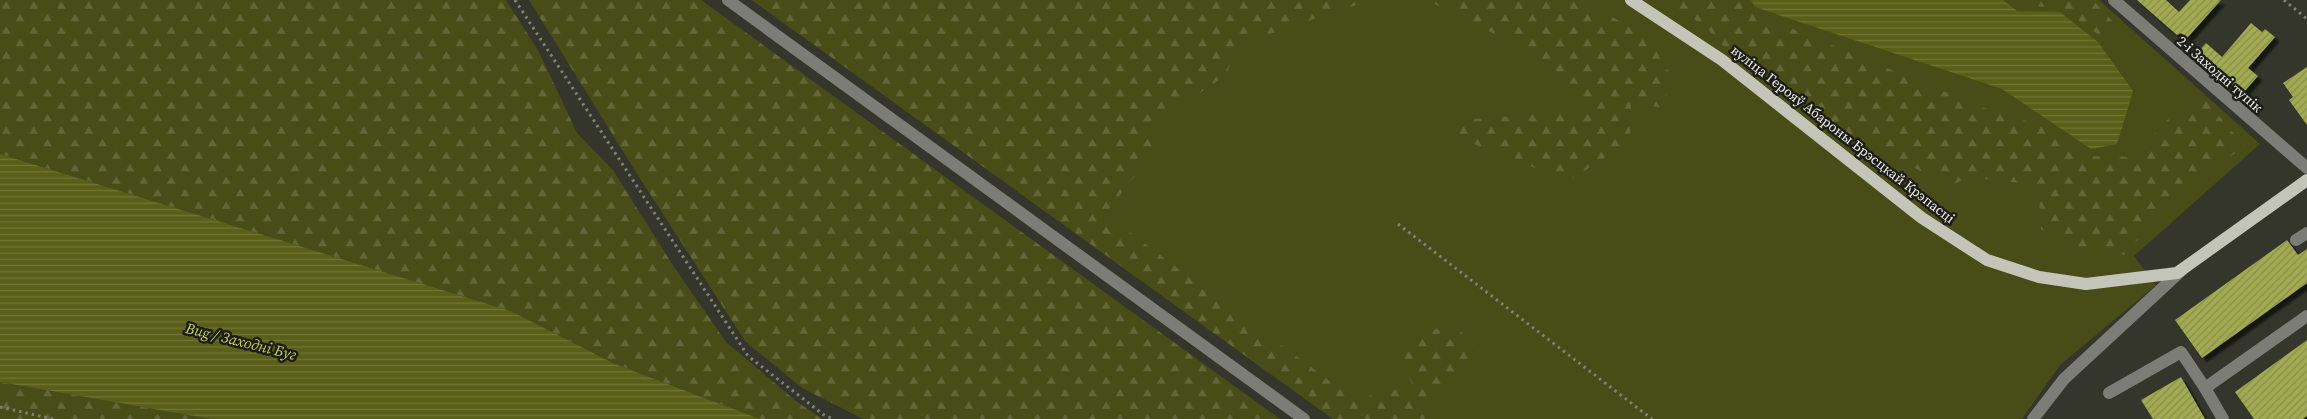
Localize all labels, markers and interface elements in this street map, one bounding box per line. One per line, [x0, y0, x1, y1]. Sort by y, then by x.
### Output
street label: 2-і Заходні тупік [2173, 31, 2267, 117]
street label: вуліца Герояў Абароны Брэсцкай Крэпасці [1727, 40, 1959, 228]
water label: Bug / Заходні Буг [182, 317, 299, 365]

